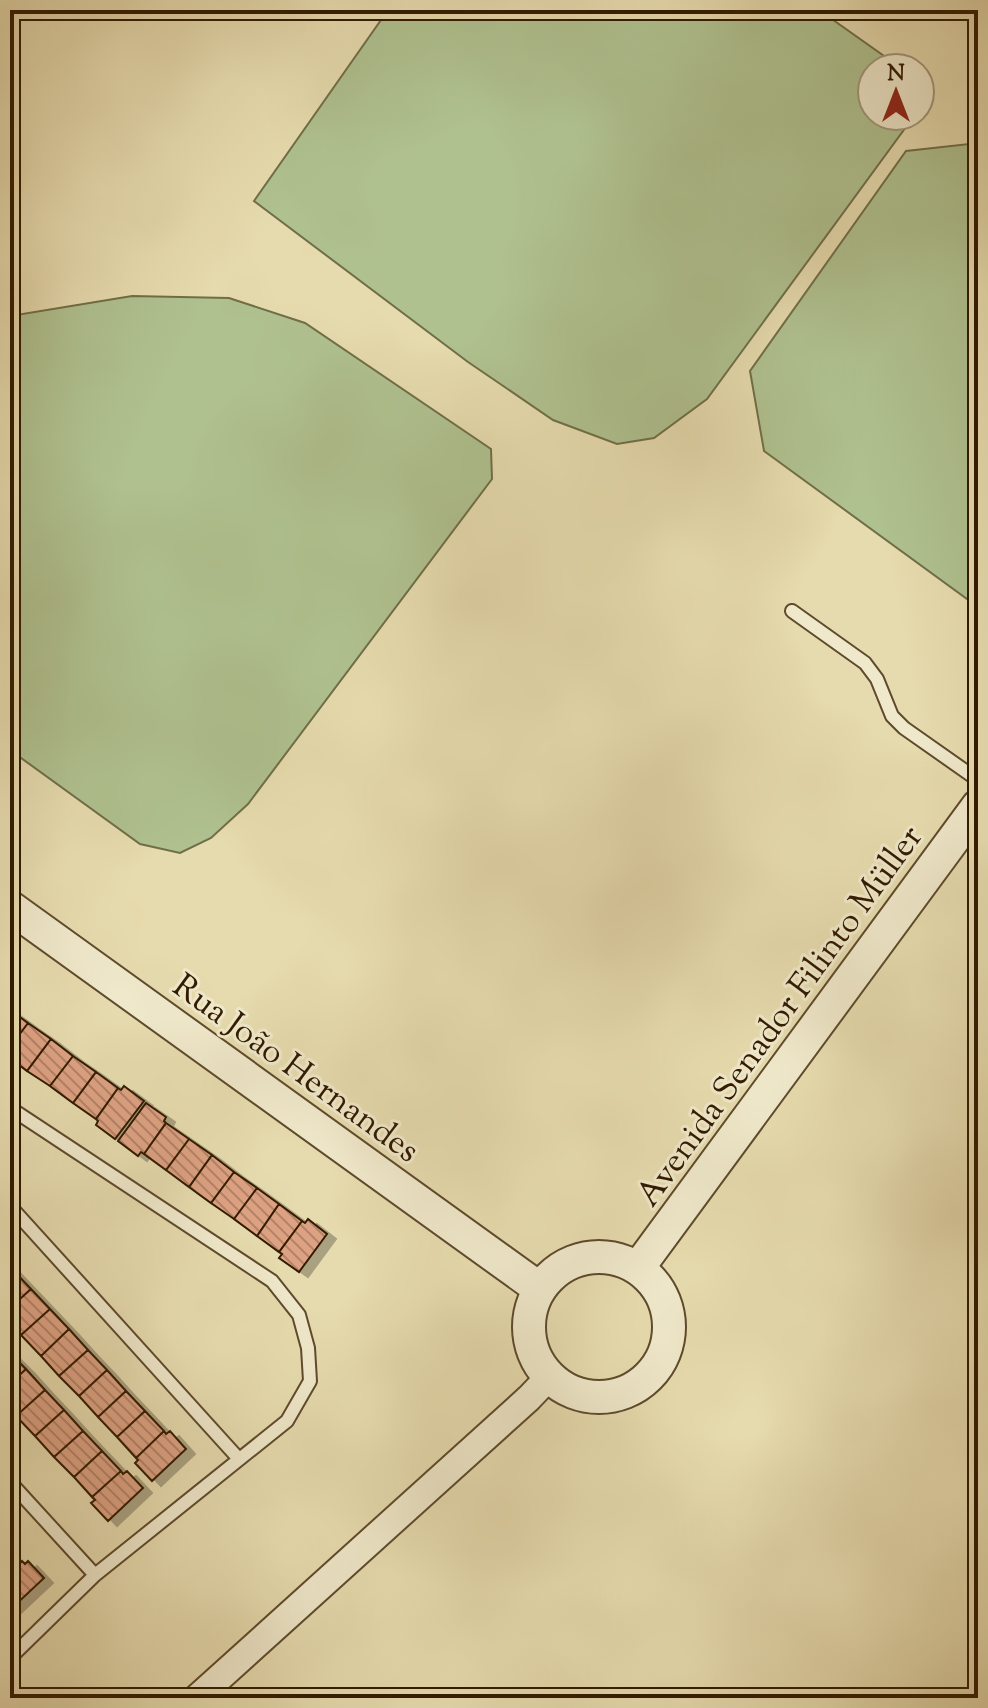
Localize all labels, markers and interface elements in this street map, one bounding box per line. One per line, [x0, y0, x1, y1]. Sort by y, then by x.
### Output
north arrow [856, 52, 936, 132]
text: N [887, 59, 905, 91]
street label: Avenida Senador Filinto Müller [626, 816, 936, 1218]
street label: Rua João Hernandes [161, 963, 428, 1176]

